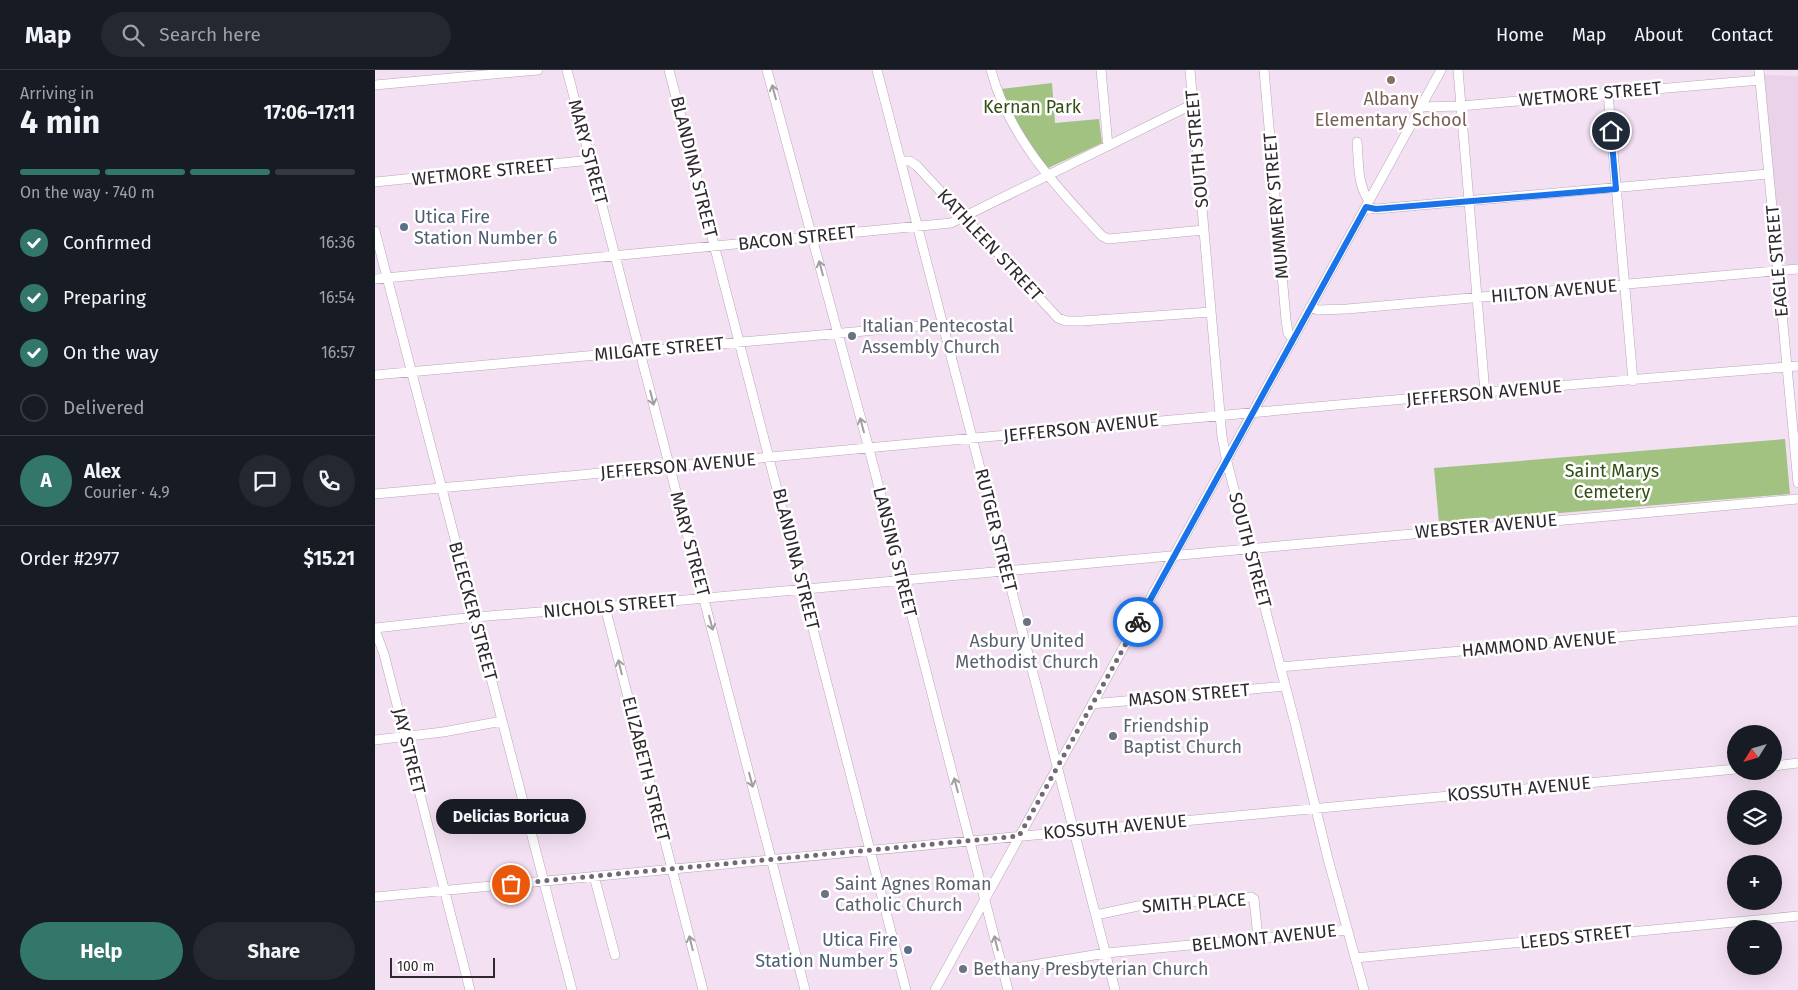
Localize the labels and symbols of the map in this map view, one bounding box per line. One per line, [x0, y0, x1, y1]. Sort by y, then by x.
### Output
marker: Albany Elementary School [1385, 74, 1397, 86]
street label: WETMORE STREET [1518, 77, 1663, 111]
one-way arrow [769, 85, 778, 101]
street label: SOUTH STREET [1181, 88, 1213, 209]
place label: Albany Elementary School [1315, 88, 1467, 131]
street label: BLANDINA STREET [666, 94, 722, 241]
park label: Kernan Park [983, 96, 1082, 118]
street label: MARY STREET [563, 97, 613, 207]
pin [1590, 110, 1632, 152]
street label: MUMMERY STREET [1259, 131, 1293, 280]
street label: WETMORE STREET [411, 154, 556, 190]
street label: KATHLEEN STREET [932, 184, 1048, 306]
street label: EAGLE STREET [1761, 203, 1793, 318]
place label: Utica Fire Station Number 6 [414, 206, 557, 249]
marker: Utica Fire Station Number 6 [398, 221, 410, 233]
street label: BACON STREET [737, 221, 858, 255]
one-way arrow [816, 260, 825, 276]
street label: HILTON AVENUE [1490, 275, 1618, 307]
place label: Italian Pentecostal Assembly Church [862, 315, 1014, 358]
marker: Italian Pentecostal Assembly Church [846, 330, 858, 342]
street label: MILGATE STREET [593, 332, 725, 366]
street label: JEFFERSON AVENUE [1405, 375, 1563, 411]
one-way arrow [648, 390, 657, 406]
street label: JEFFERSON AVENUE [1002, 409, 1160, 447]
one-way arrow [857, 417, 867, 433]
street label: JEFFERSON AVENUE [599, 448, 757, 484]
park label: Saint Marys Cemetery [1565, 460, 1659, 503]
street label: RUTGER STREET [970, 466, 1022, 595]
street label: LANSING STREET [868, 485, 922, 620]
street label: BLANDINA STREET [768, 486, 824, 633]
street label: MARY STREET [665, 489, 715, 599]
street label: SOUTH STREET [1224, 490, 1276, 611]
street label: WEBSTER AVENUE [1414, 509, 1558, 543]
street label: BLEECKER STREET [444, 539, 502, 684]
street label: NICHOLS STREET [542, 589, 678, 623]
courier [1113, 597, 1163, 647]
one-way arrow [706, 615, 716, 631]
marker: Asbury United Methodist Church [1021, 616, 1033, 628]
street label: HAMMOND AVENUE [1461, 626, 1617, 662]
place label: Asbury United Methodist Church [955, 630, 1099, 673]
one-way arrow [615, 659, 624, 675]
street label: MASON STREET [1127, 679, 1251, 711]
street label: ELIZABETH STREET [617, 694, 675, 844]
street label: JAY STREET [388, 706, 430, 797]
place label: Friendship Baptist Church [1123, 715, 1242, 758]
north arrow [1727, 725, 1783, 780]
marker: Friendship Baptist Church [1107, 730, 1119, 742]
one-way arrow [747, 772, 756, 788]
street label: KOSSUTH AVENUE [1446, 772, 1592, 806]
one-way arrow [951, 778, 960, 794]
callout: Delicias Boricua [436, 799, 586, 834]
street label: KOSSUTH AVENUE [1042, 810, 1188, 844]
pin [490, 863, 532, 905]
place label: Saint Agnes Roman Catholic Church [835, 873, 992, 916]
marker: Saint Agnes Roman Catholic Church [819, 888, 831, 900]
street label: SMITH PLACE [1141, 888, 1247, 918]
street label: BELMONT AVENUE [1190, 919, 1338, 957]
street label: LEEDS STREET [1519, 920, 1634, 954]
place label: Utica Fire Station Number 5 [755, 929, 898, 972]
one-way arrow [685, 935, 695, 951]
one-way arrow [991, 935, 1000, 951]
marker: Utica Fire Station Number 5 [902, 944, 914, 956]
scale bar [390, 955, 495, 978]
place label: Bethany Presbyterian Church [973, 958, 1209, 980]
marker: Bethany Presbyterian Church [957, 963, 969, 975]

